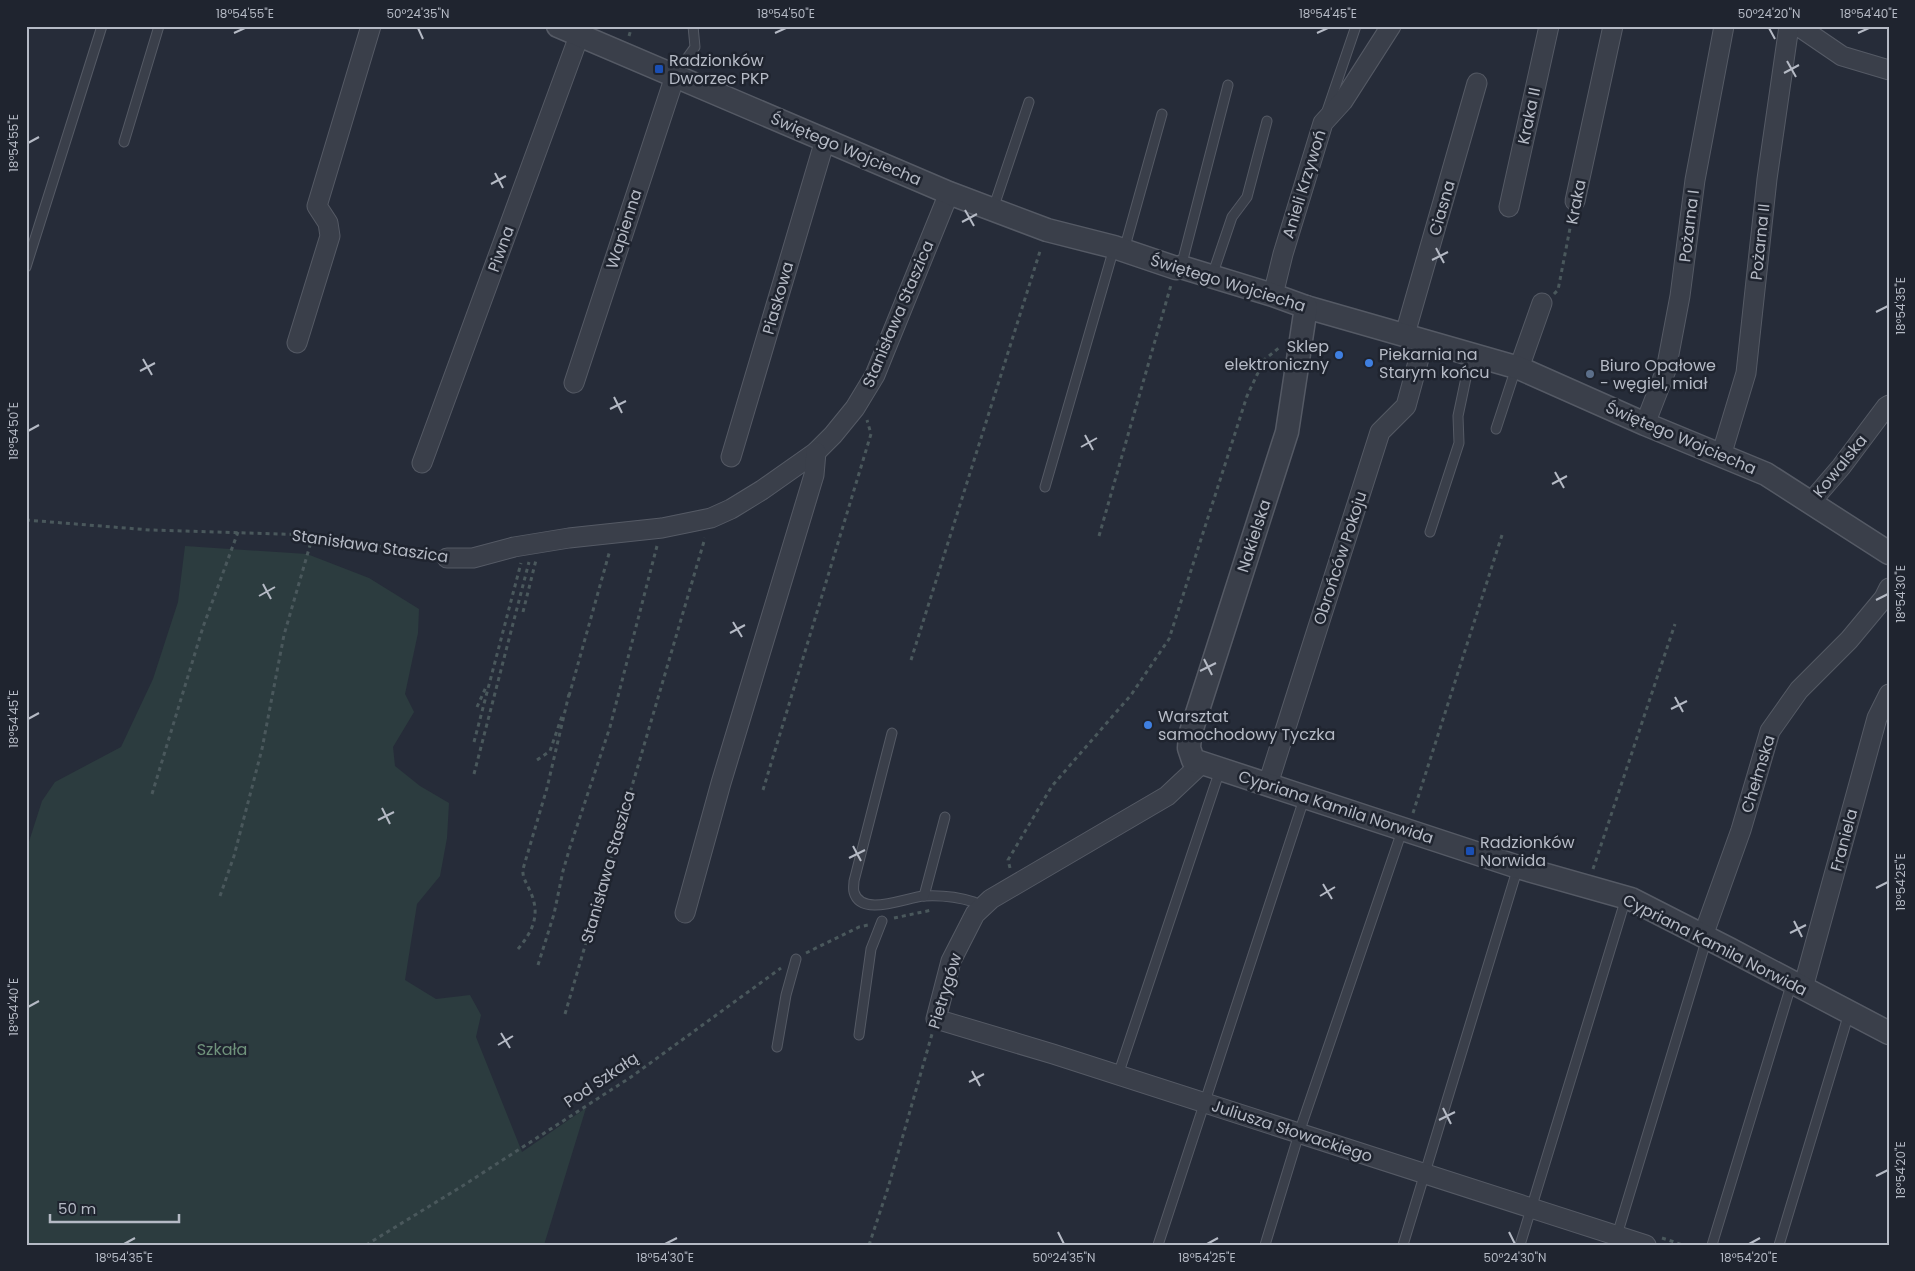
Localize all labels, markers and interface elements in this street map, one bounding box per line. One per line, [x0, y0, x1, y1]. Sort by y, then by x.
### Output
text: 18°54'55"E [216, 5, 274, 22]
text: 50°24'35"N [387, 5, 449, 22]
text: 18°54'50"E [757, 5, 815, 22]
text: 18°54'45"E [1299, 5, 1357, 22]
text: 50°24'20"N [1738, 5, 1800, 22]
text: 18°54'40"E [1840, 5, 1898, 22]
place label: Radzionków Dworzec PKP [669, 49, 769, 90]
marker: Radzionków Dworzec PKP [653, 63, 665, 75]
street label: Kraka II [1512, 85, 1546, 147]
street label: Świętego Wojciecha [767, 107, 925, 191]
text: 18°54'55"E [5, 114, 22, 172]
street label: Anieli Krzywoń [1277, 127, 1331, 241]
street label: Ciasna [1423, 178, 1461, 238]
street label: Kraka [1560, 178, 1592, 226]
street label: Wapienna [600, 186, 648, 272]
street label: Pożarna I [1673, 188, 1705, 264]
street label: Pożarna II [1745, 203, 1775, 281]
street label: Piwna [482, 223, 520, 275]
street label: Stanisława Staszica [857, 237, 939, 391]
street label: Świętego Wojciecha [1147, 248, 1309, 318]
street label: Piaskowa [757, 259, 799, 337]
text: 18°54'35"E [1892, 277, 1909, 335]
place label: Sklep elektroniczny [1225, 335, 1329, 376]
place label: Piekarnia na Starym końcu [1379, 343, 1489, 384]
marker: Sklep elektroniczny [1333, 349, 1345, 361]
place label: Biuro Opałowe - węgiel, miał [1600, 354, 1716, 395]
marker: Piekarnia na Starym końcu [1363, 357, 1375, 369]
marker: Biuro Opałowe - węgiel, miał [1584, 368, 1596, 380]
street label: Świętego Wojciecha [1602, 396, 1760, 480]
text: 18°54'50"E [5, 402, 22, 460]
street label: Kowalska [1807, 430, 1873, 502]
street label: Obrońców Pokoju [1308, 488, 1372, 628]
street label: Nakielska [1231, 497, 1277, 575]
street label: Stanisława Staszica [290, 524, 450, 568]
text: 18°54'30"E [1892, 565, 1909, 623]
text: 18°54'45"E [5, 690, 22, 748]
place label: Warsztat samochodowy Tyczka [1158, 705, 1335, 746]
marker: Warsztat samochodowy Tyczka [1142, 719, 1154, 731]
street label: Chełmska [1735, 732, 1781, 816]
street label: Cypriana Kamila Norwida [1235, 765, 1437, 849]
street label: Stanisława Staszica [575, 788, 641, 946]
street label: Franiela [1825, 806, 1863, 874]
place label: Radzionków Norwida [1480, 831, 1575, 872]
marker: Radzionków Norwida [1464, 845, 1476, 857]
text: 18°54'25"E [1892, 853, 1909, 911]
street label: Cypriana Kamila Norwida [1619, 888, 1811, 1002]
street label: Pietrygów [923, 950, 967, 1032]
text: 18°54'40"E [5, 978, 22, 1036]
park label: Szkała [197, 1038, 247, 1061]
street label: Pod Szkałą [559, 1047, 643, 1113]
street label: Juliusza Słowackiego [1209, 1094, 1375, 1168]
text: 18°54'20"E [1892, 1141, 1909, 1199]
scale bar [50, 1191, 179, 1223]
text: 50 m [58, 1198, 96, 1219]
text: 18°54'35"E [95, 1249, 153, 1266]
text: 18°54'30"E [636, 1249, 694, 1266]
text: 50°24'35"N [1033, 1249, 1095, 1266]
text: 18°54'25"E [1178, 1249, 1236, 1266]
text: 50°24'30"N [1484, 1249, 1546, 1266]
text: 18°54'20"E [1720, 1249, 1778, 1266]

